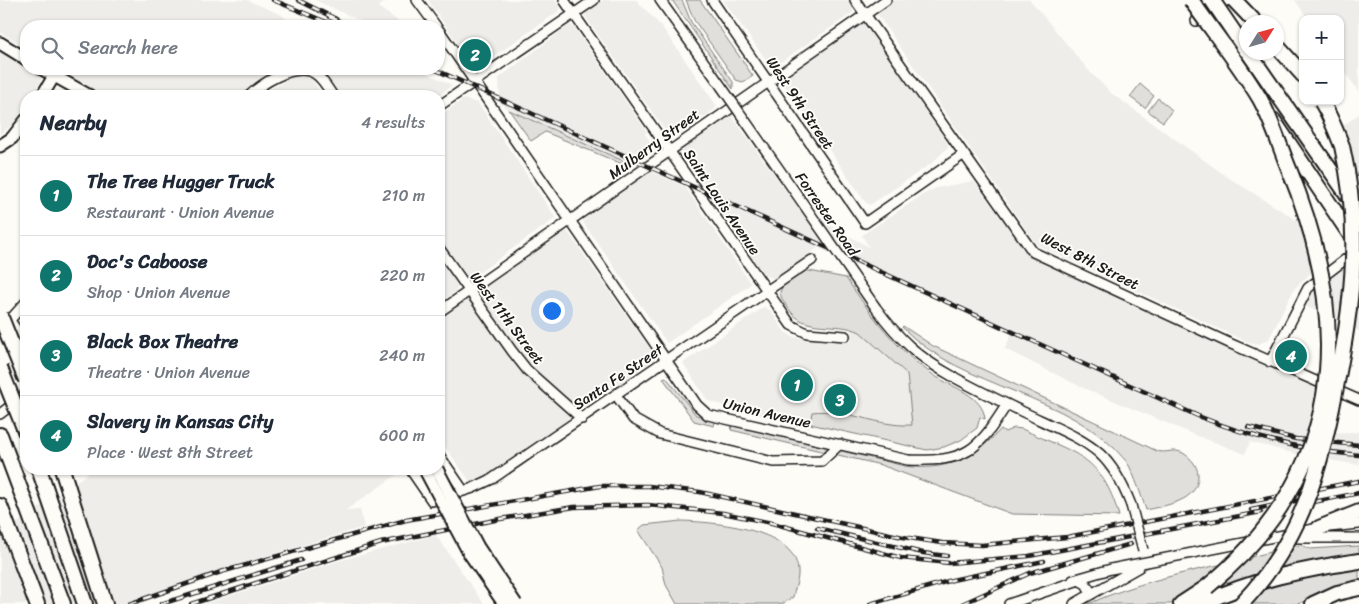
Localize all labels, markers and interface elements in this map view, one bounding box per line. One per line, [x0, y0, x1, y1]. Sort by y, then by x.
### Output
north arrow [1239, 15, 1284, 60]
map controls [1299, 15, 1344, 105]
button: + [1299, 15, 1344, 60]
search box [20, 20, 445, 75]
text: Search here [78, 31, 178, 64]
icon: search [38, 34, 66, 62]
pin: 2 [459, 36, 491, 74]
street label: West 9th Street [759, 51, 841, 155]
button: − [1299, 60, 1344, 105]
street label: Mulberry Street [603, 102, 706, 186]
text: Nearby [40, 104, 106, 142]
text: 4 results [361, 108, 425, 137]
street label: Saint Louis Avenue [677, 143, 768, 261]
text: The Tree Hugger Truck [87, 165, 275, 198]
street label: Forrester Road [788, 166, 866, 262]
text: 1 [53, 181, 59, 210]
text: 210 m [382, 181, 425, 210]
text: Restaurant · Union Avenue [87, 198, 274, 227]
street label: West 8th Street [1036, 225, 1144, 297]
text: Doc's Caboose [87, 245, 207, 278]
text: 2 [51, 261, 61, 290]
text: 220 m [380, 261, 425, 290]
street label: West 11th Street [463, 266, 551, 371]
text: Shop · Union Avenue [87, 278, 230, 307]
your location [539, 298, 565, 324]
text: Black Box Theatre [87, 325, 238, 358]
street label: Santa Fe Street [567, 336, 669, 417]
pin: 4 [1275, 337, 1307, 375]
text: 3 [52, 341, 60, 370]
text: 240 m [379, 341, 425, 370]
text: Theatre · Union Avenue [87, 358, 250, 387]
pin: 1 [781, 366, 813, 404]
pin: 3 [824, 381, 856, 419]
street label: Union Avenue [720, 390, 814, 436]
text: Slavery in Kansas City [87, 405, 274, 438]
text: 4 [51, 421, 61, 450]
text: 600 m [379, 421, 425, 450]
text: Place · West 8th Street [87, 438, 253, 467]

